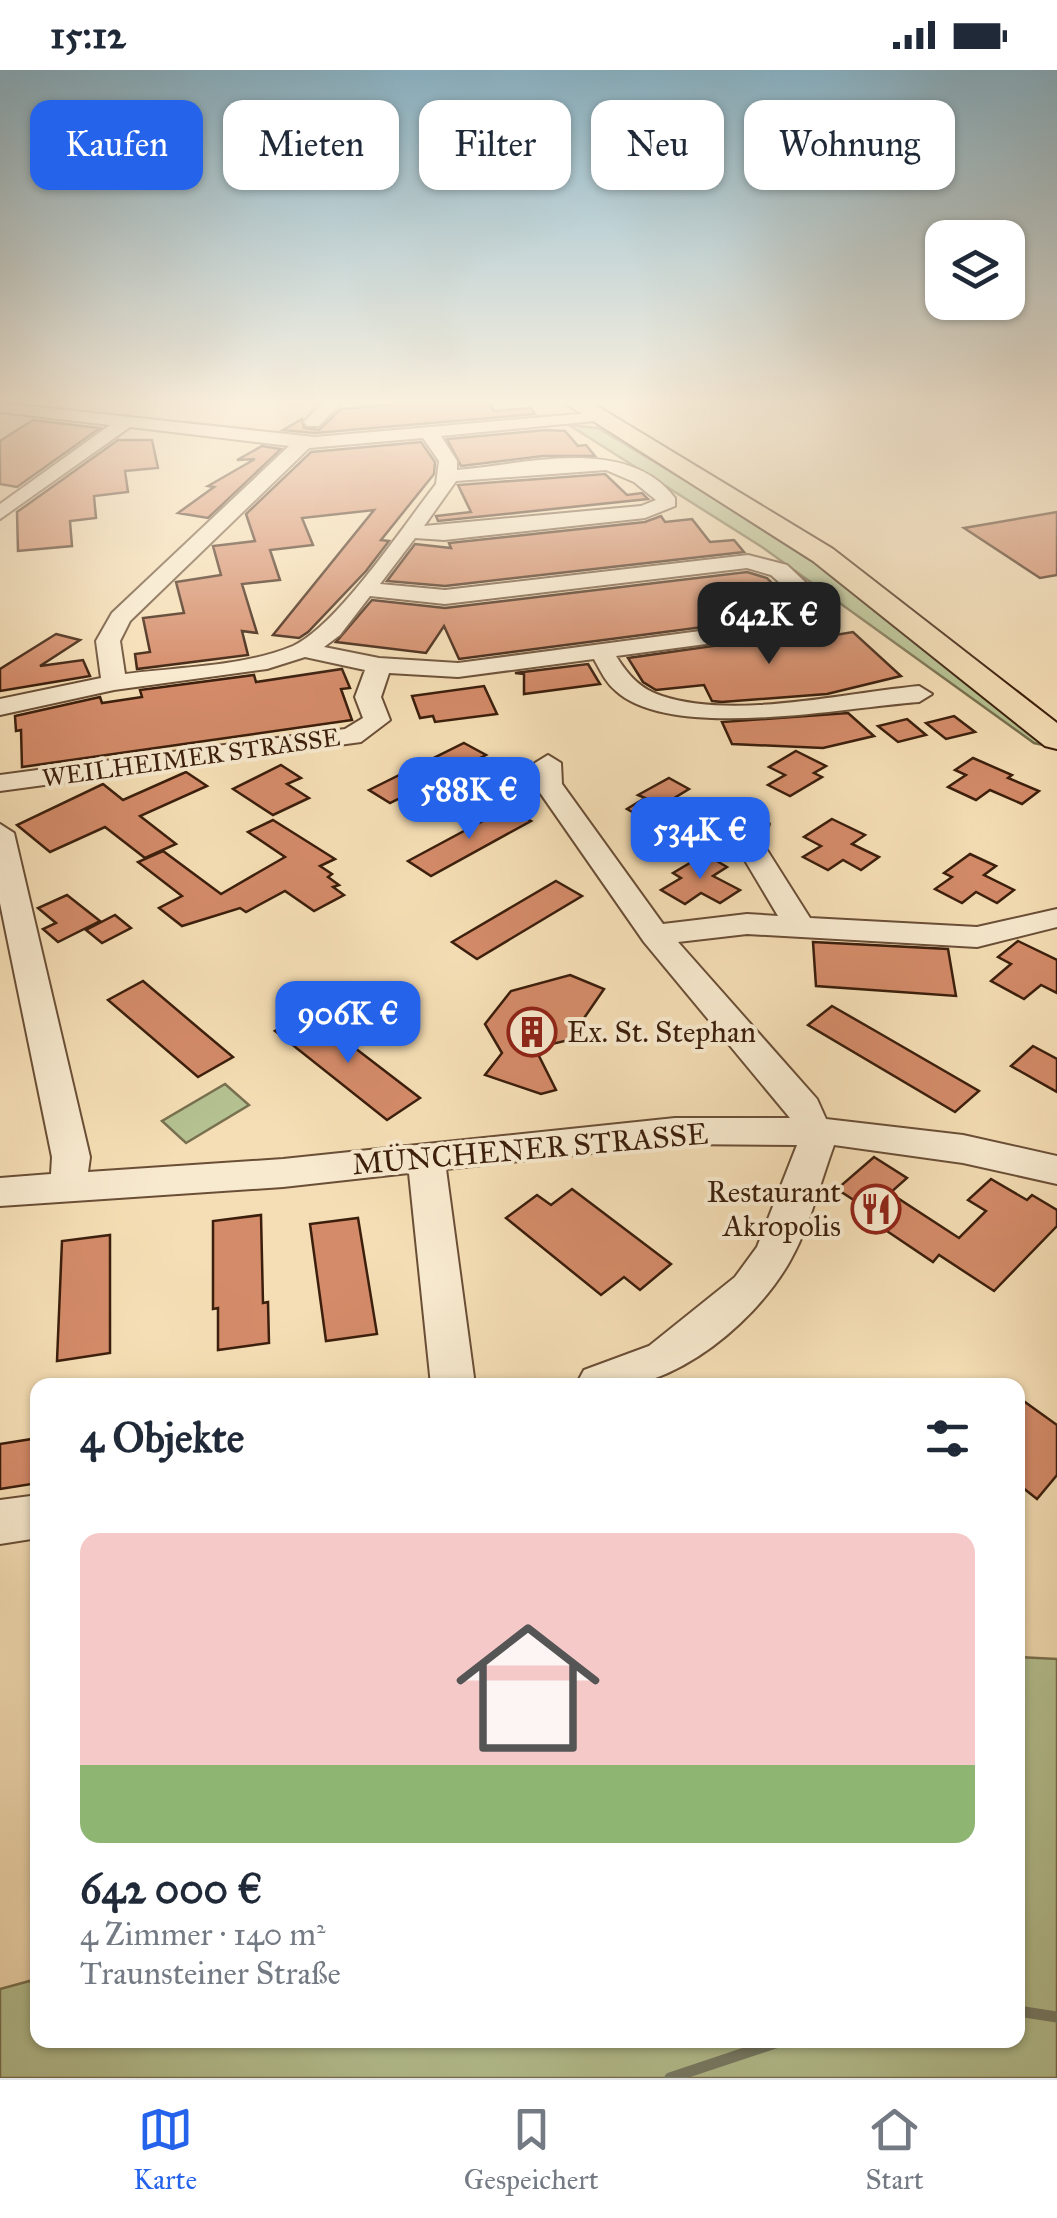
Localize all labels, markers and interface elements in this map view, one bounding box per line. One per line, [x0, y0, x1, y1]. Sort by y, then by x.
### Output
text: 15:12 [50, 12, 126, 58]
chip: Kaufen [30, 100, 203, 190]
chip: Mieten [223, 100, 399, 190]
chip: Filter [419, 100, 571, 190]
chip: Neu [591, 100, 724, 190]
chip: Wohnung [744, 100, 955, 190]
map controls [925, 220, 1025, 320]
button: layers [925, 220, 1025, 320]
pin: 642K € [688, 582, 850, 667]
text: 642K € [719, 595, 819, 634]
street label: WEILHEIMER STRASSE [40, 721, 342, 794]
pin: 588K € [388, 757, 550, 842]
text: 588K € [420, 770, 518, 809]
pin: 534K € [619, 797, 781, 882]
text: 534K € [653, 810, 747, 849]
pin: 906K € [267, 981, 429, 1066]
text: 906K € [297, 994, 399, 1033]
building icon: Ex. St. Stephan [506, 1006, 558, 1058]
place label: Ex. St. Stephan [567, 1014, 756, 1050]
street label: MÜNCHENER STRASSE [350, 1115, 710, 1183]
place label: Restaurant Akropolis [707, 1174, 841, 1244]
restaurant icon: Restaurant Akropolis [850, 1183, 902, 1235]
icon: filters [920, 1411, 975, 1466]
text: 4 Objekte [80, 1412, 244, 1464]
icon: home [438, 1598, 618, 1778]
text: 642 000 € [80, 1863, 263, 1915]
text: 4 Zimmer · 140 m² [80, 1915, 325, 1954]
text: Traunsteiner Straße [80, 1954, 341, 1993]
tab: Karte [133, 2102, 197, 2197]
tab: Gespeichert [464, 2102, 599, 2197]
tab: Start [865, 2102, 924, 2197]

